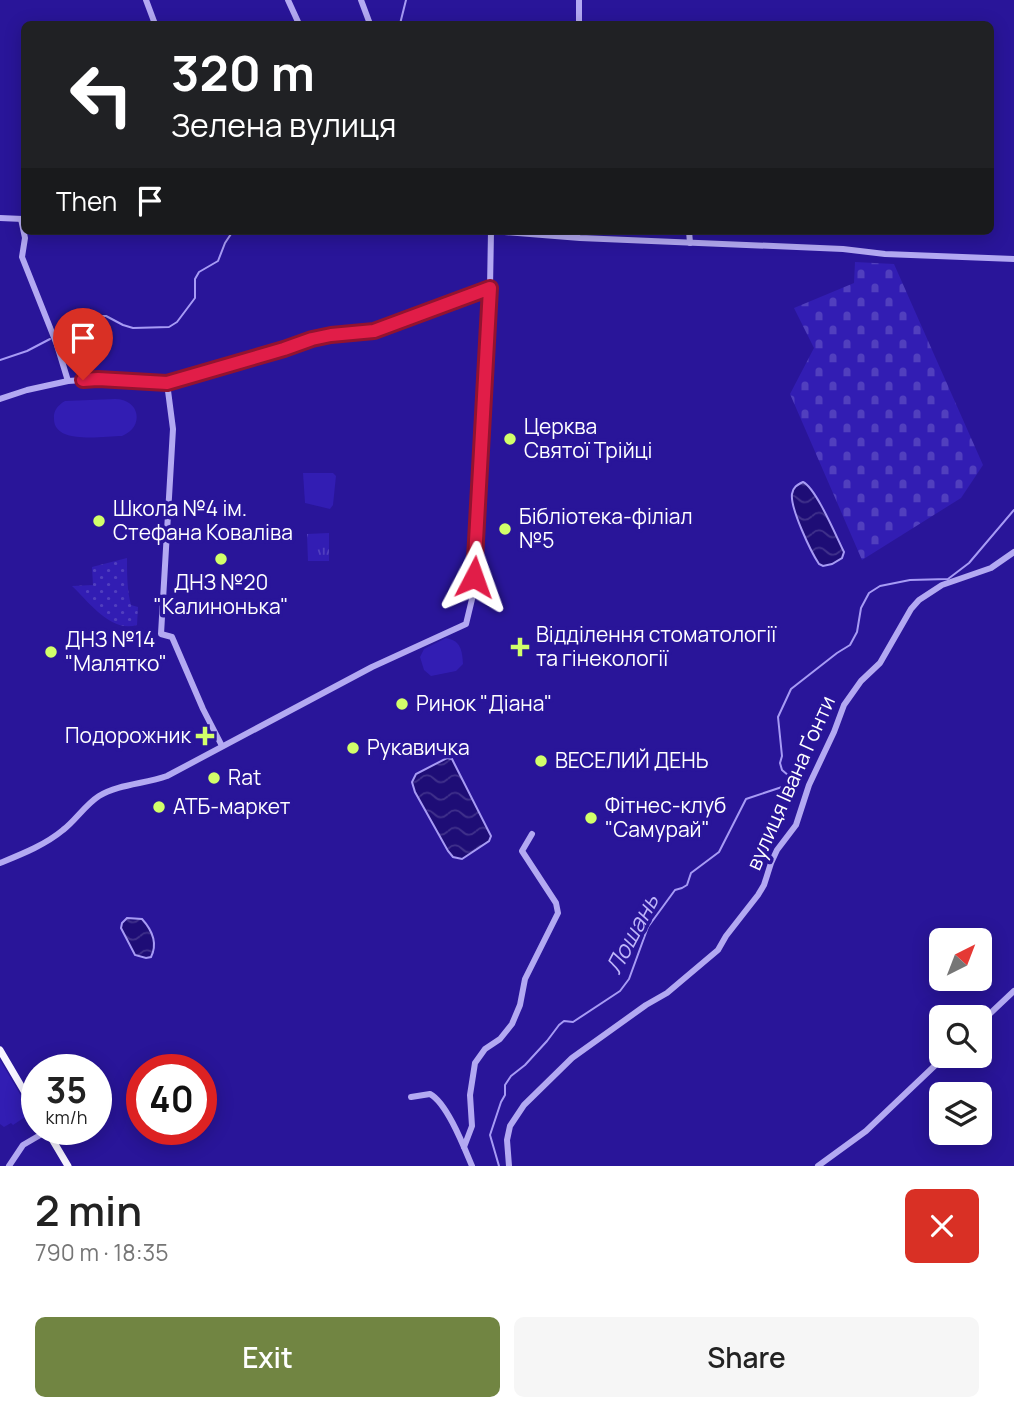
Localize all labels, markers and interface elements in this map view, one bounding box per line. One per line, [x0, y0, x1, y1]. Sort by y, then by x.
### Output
text: 320 m [171, 39, 315, 106]
icon: left [56, 49, 147, 140]
text: Зелена вулиця [171, 103, 396, 147]
icon: arrive [131, 182, 169, 220]
text: Then [56, 183, 117, 219]
pin [53, 308, 113, 380]
icon: arrive [64, 319, 102, 357]
place label: Церква Святої Трійці [524, 412, 652, 464]
marker: Церква Святої Трійці [502, 431, 518, 447]
place label: Школа №4 ім. Стефана Коваліва [113, 494, 293, 546]
place label: Бібліотека-філіал №5 [519, 502, 693, 554]
marker: Школа №4 ім. Стефана Коваліва [91, 513, 107, 529]
marker: Бібліотека-філіал №5 [497, 521, 513, 537]
position arrow [437, 540, 511, 614]
marker: ДНЗ №20 "Калинонька" [213, 551, 229, 567]
place label: ДНЗ №20 "Калинонька" [154, 568, 288, 620]
place label: Відділення стоматології та гінекології [536, 620, 777, 672]
place label: ДНЗ №14 "Малятко" [65, 625, 167, 677]
marker: Відділення стоматології та гінекології [510, 637, 530, 657]
marker: ДНЗ №14 "Малятко" [43, 644, 59, 660]
place label: Ринок "Діана" [416, 689, 552, 717]
street label: вулиця Івана Ґонти [739, 691, 841, 874]
marker: Ринок "Діана" [394, 696, 410, 712]
place label: Подорожник [65, 721, 192, 749]
marker: Подорожник [197, 728, 213, 744]
place label: Рукавичка [367, 733, 470, 761]
marker: Рукавичка [345, 740, 361, 756]
place label: ВЕСЕЛИЙ ДЕНЬ [555, 746, 709, 774]
marker: ВЕСЕЛИЙ ДЕНЬ [533, 753, 549, 769]
place label: Rat [228, 763, 261, 791]
marker: Rat [206, 770, 222, 786]
place label: Фітнес-клуб "Самурай" [605, 791, 726, 843]
place label: АТБ-маркет [173, 792, 291, 820]
marker: АТБ-маркет [151, 799, 167, 815]
marker: Фітнес-клуб "Самурай" [583, 810, 599, 826]
water label: Лошань [597, 888, 666, 979]
north arrow [929, 928, 992, 990]
map controls [929, 928, 992, 1145]
button: search [929, 1005, 992, 1068]
speed limit sign: 40 [126, 1054, 217, 1145]
text: 35 [46, 1066, 87, 1114]
button: layers [929, 1082, 992, 1145]
text: km/h [46, 1105, 87, 1129]
text: 2 min [35, 1181, 142, 1239]
button: close [905, 1189, 979, 1263]
text: 790 m · 18:35 [35, 1236, 169, 1268]
button: Exit [35, 1317, 500, 1397]
button: Share [514, 1317, 979, 1397]

